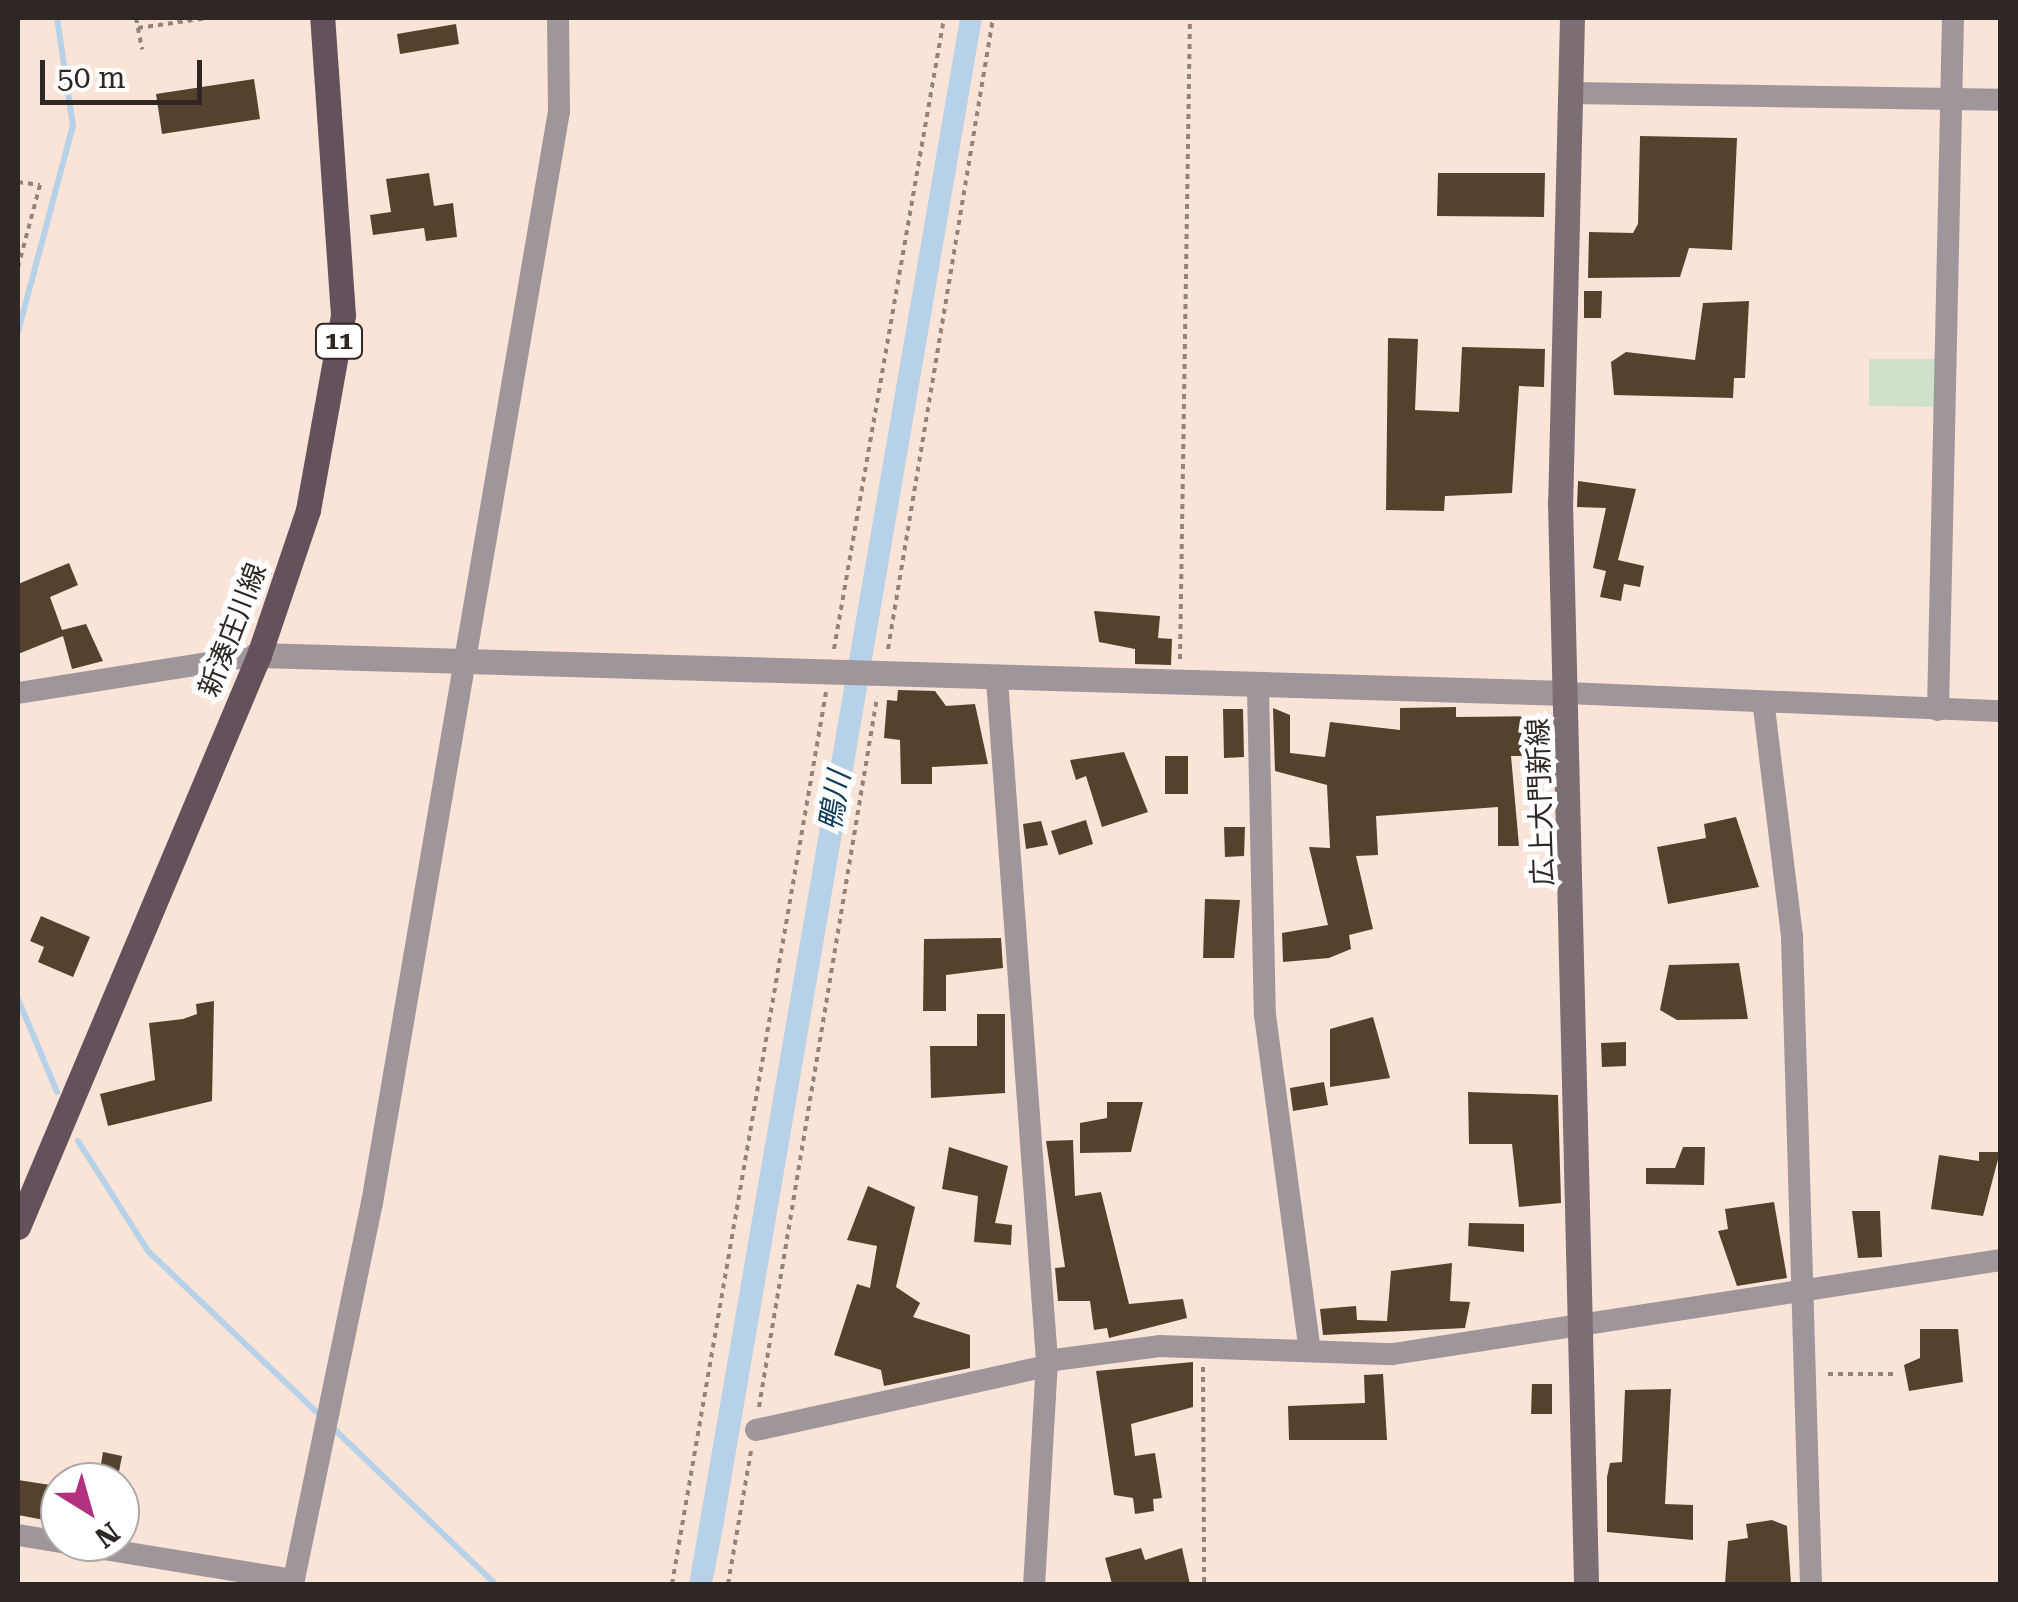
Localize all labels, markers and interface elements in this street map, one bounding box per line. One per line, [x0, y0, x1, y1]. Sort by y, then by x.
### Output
scale bar [45, 40, 208, 102]
text: 50 m [57, 60, 126, 95]
road number: 11 [314, 321, 364, 361]
street label: 新湊庄川線 [192, 559, 274, 701]
street label: 広上大門新線 [1521, 717, 1561, 887]
water label: 鴨川 [812, 768, 858, 834]
north arrow [40, 1462, 140, 1562]
text: N [89, 1515, 126, 1554]

